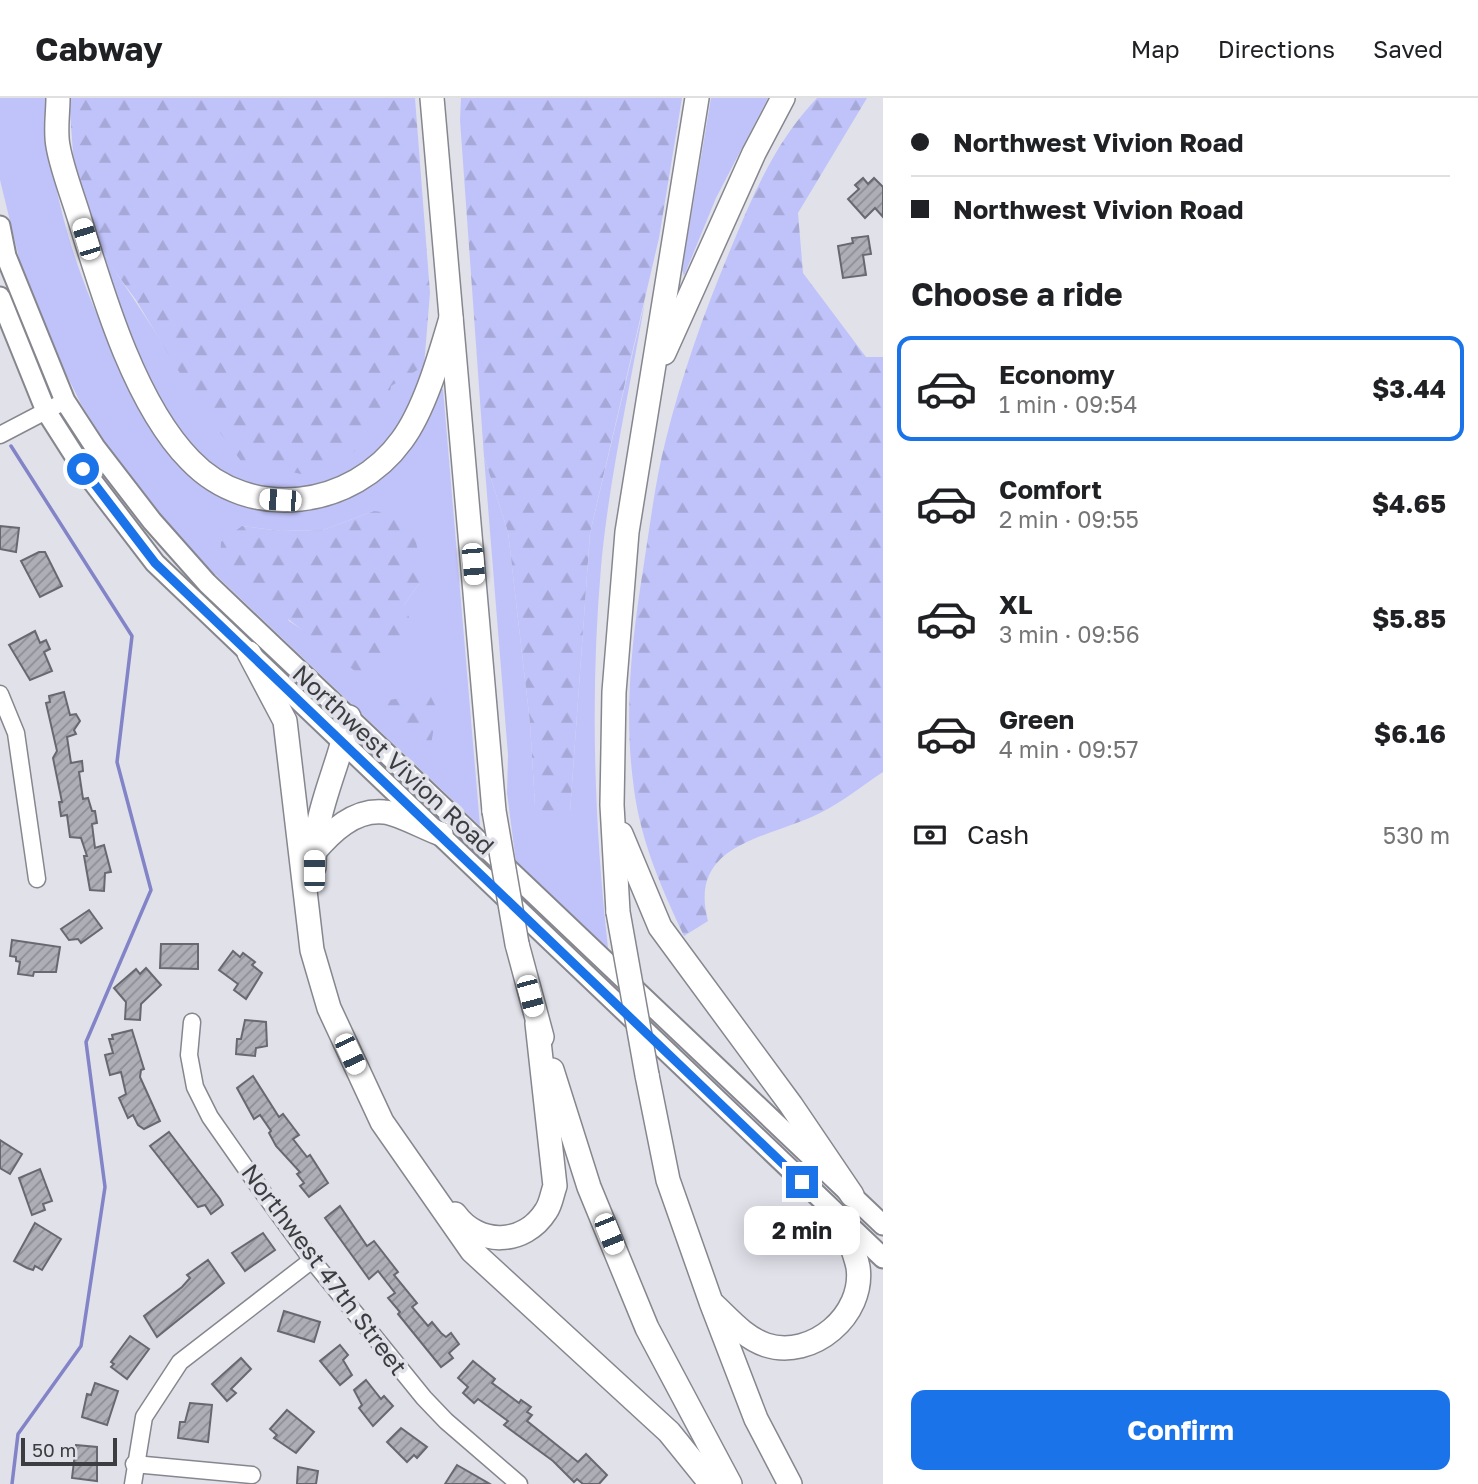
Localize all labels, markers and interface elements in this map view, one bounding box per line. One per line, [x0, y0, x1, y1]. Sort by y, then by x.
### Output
text: Cabway [35, 29, 163, 68]
text: Map [1131, 34, 1180, 63]
text: Directions [1218, 34, 1335, 63]
text: Saved [1373, 34, 1443, 63]
text: Northwest Vivion Road [953, 127, 1244, 158]
text: Northwest Vivion Road [953, 194, 1244, 225]
car [70, 216, 103, 262]
text: Choose a ride [911, 275, 1123, 313]
icon: car [915, 357, 978, 420]
text: Economy [999, 359, 1115, 390]
text: $3.44 [1372, 373, 1446, 404]
text: 1 min · 09:54 [999, 390, 1137, 418]
route start [67, 453, 99, 485]
icon: car [915, 472, 978, 535]
text: Comfort [999, 474, 1102, 505]
car [259, 488, 302, 512]
text: $4.65 [1372, 488, 1446, 519]
text: 2 min · 09:55 [999, 505, 1139, 533]
car [461, 542, 486, 586]
icon: car [915, 587, 978, 650]
text: XL [999, 589, 1033, 620]
text: $5.85 [1372, 603, 1446, 634]
text: 3 min · 09:56 [999, 620, 1140, 648]
street label: Northwest Vivion Road [287, 658, 501, 860]
icon: car [915, 702, 978, 765]
text: Green [999, 704, 1074, 735]
text: $6.16 [1374, 718, 1446, 749]
text: 4 min · 09:57 [999, 735, 1138, 763]
icon: cash [911, 816, 949, 854]
text: Cash [967, 819, 1029, 850]
text: 530 m [1383, 821, 1450, 849]
car [304, 850, 325, 892]
car [515, 973, 546, 1019]
car [332, 1031, 369, 1077]
street label: Northwest 47th Street [236, 1158, 414, 1380]
route end [786, 1166, 818, 1198]
callout: 2 min [744, 1206, 860, 1256]
car [592, 1211, 627, 1257]
text: 2 min [772, 1216, 832, 1244]
button: Confirm [911, 1390, 1450, 1470]
scale bar [21, 1435, 117, 1467]
text: 50 m [32, 1438, 76, 1461]

